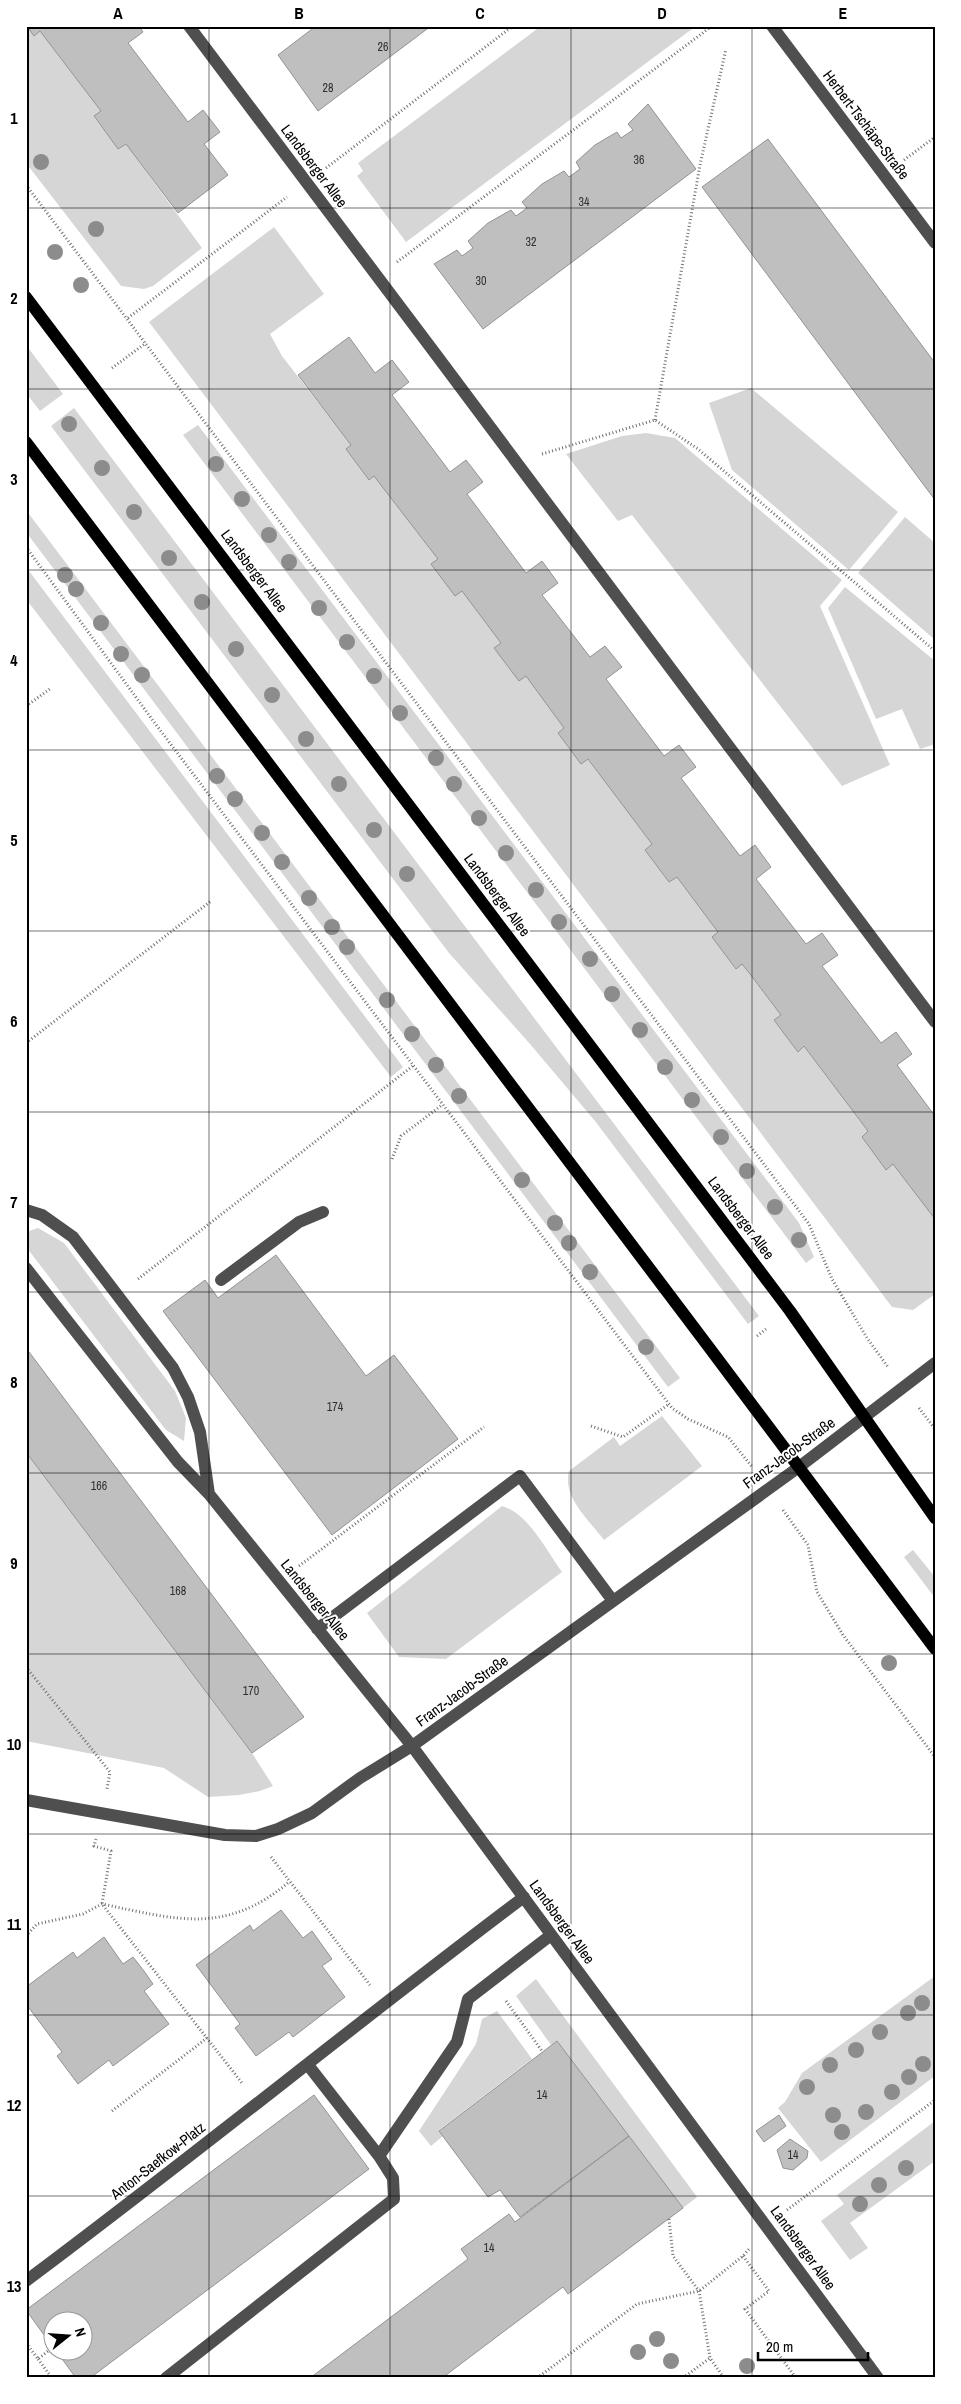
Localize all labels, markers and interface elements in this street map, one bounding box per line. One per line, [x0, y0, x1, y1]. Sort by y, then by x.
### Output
text: A [113, 2, 123, 24]
text: B [294, 2, 304, 24]
text: C [475, 2, 485, 24]
text: D [657, 2, 667, 24]
text: E [839, 2, 848, 24]
house number: 26 [378, 39, 388, 55]
street label: Herbert-Tschäpe-Straße [818, 66, 915, 184]
house number: 28 [323, 80, 333, 96]
text: 1 [10, 107, 18, 129]
street label: Landsberger Allee [276, 120, 353, 212]
house number: 36 [634, 152, 644, 168]
house number: 34 [579, 194, 590, 210]
house number: 32 [526, 234, 536, 250]
house number: 30 [476, 273, 486, 289]
text: 2 [10, 287, 18, 309]
text: 3 [10, 468, 18, 490]
street label: Landsberger Allee [216, 525, 293, 617]
text: 4 [10, 649, 18, 671]
text: 5 [10, 829, 18, 851]
street label: Landsberger Allee [459, 849, 536, 941]
text: 6 [10, 1010, 18, 1032]
street label: Landsberger Allee [703, 1172, 780, 1264]
text: 7 [10, 1191, 18, 1213]
text: 8 [10, 1371, 18, 1393]
house number: 174 [327, 1399, 344, 1415]
street label: Franz-Jacob-Straße [738, 1412, 839, 1493]
house number: 166 [91, 1478, 107, 1494]
text: 9 [10, 1552, 18, 1574]
street label: Landsberger Allee [276, 1555, 355, 1645]
house number: 168 [170, 1583, 186, 1599]
street label: Franz-Jacob-Straße [411, 1650, 512, 1731]
house number: 170 [243, 1683, 259, 1699]
text: 10 [7, 1733, 21, 1755]
street label: Landsberger Allee [525, 1875, 600, 1968]
text: 11 [7, 1913, 22, 1935]
house number: 14 [537, 2087, 548, 2103]
text: 12 [7, 2094, 21, 2116]
street label: Anton-Saefkow-Platz [105, 2117, 209, 2205]
house number: 14 [788, 2147, 799, 2163]
street label: Landsberger Allee [766, 2201, 841, 2294]
house number: 14 [484, 2240, 495, 2256]
text: 13 [7, 2275, 21, 2297]
north arrow [42, 2312, 92, 2362]
text: N [71, 2326, 90, 2339]
scale bar [758, 2329, 868, 2361]
text: 20 m [766, 2336, 793, 2357]

